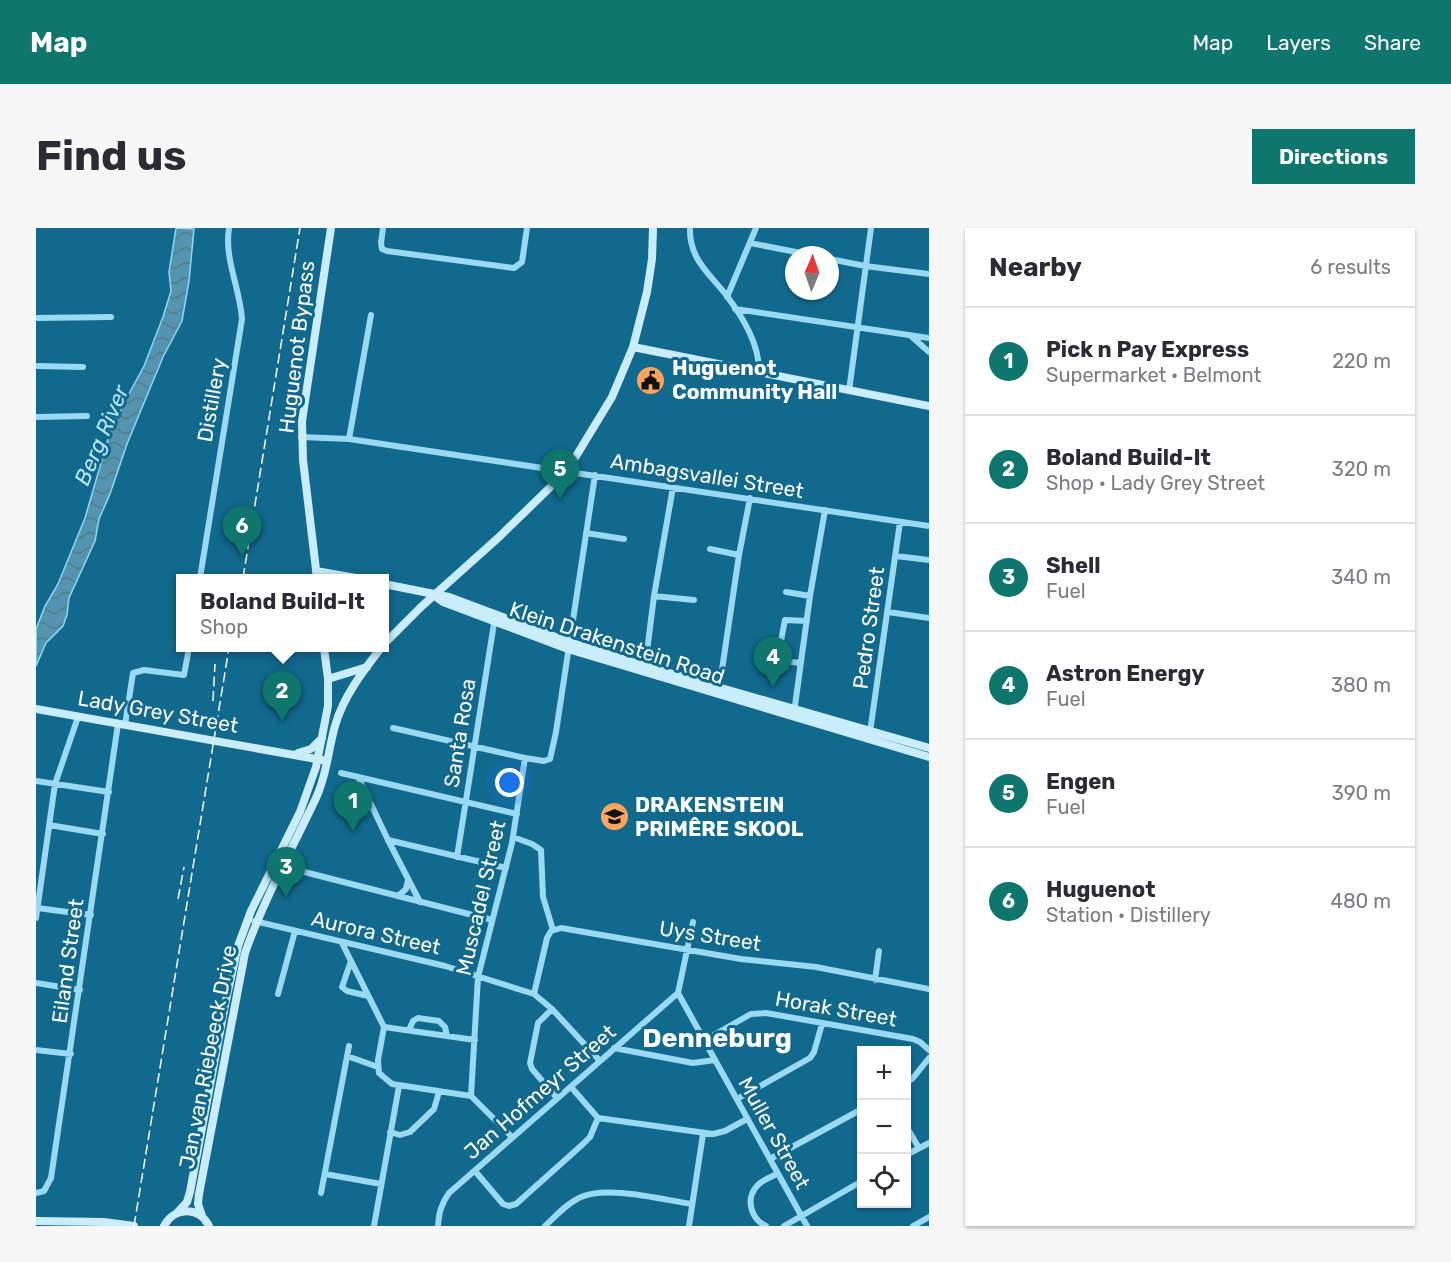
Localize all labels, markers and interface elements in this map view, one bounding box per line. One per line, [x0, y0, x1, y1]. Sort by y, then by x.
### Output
text: Map [30, 26, 87, 59]
text: Map [1192, 30, 1233, 55]
text: Layers [1266, 30, 1331, 55]
text: Share [1364, 30, 1421, 55]
button: Directions [1252, 129, 1415, 184]
text: Find us [36, 131, 187, 181]
north arrow [785, 246, 839, 300]
text: Nearby [989, 252, 1082, 283]
text: 6 results [1310, 255, 1391, 279]
street label: Huguenot Bypass [274, 259, 319, 435]
text: Pick n Pay Express [1046, 336, 1249, 363]
text: 1 [1004, 349, 1013, 373]
text: 220 m [1332, 349, 1391, 373]
street label: Distillery [192, 355, 231, 444]
place label: Huguenot Community Hall [672, 355, 837, 404]
text: Supermarket · Belmont [1046, 363, 1261, 387]
public building icon: Huguenot Community Hall [635, 364, 667, 396]
water label: Berg River [68, 380, 135, 489]
text: Boland Build-It [1046, 444, 1211, 471]
street label: Ambagsvallei Street [609, 448, 806, 503]
pin: 5 [540, 450, 580, 499]
text: 2 [1002, 457, 1015, 481]
text: 320 m [1332, 457, 1391, 481]
text: Shop · Lady Grey Street [1046, 471, 1265, 495]
pin: 6 [222, 506, 262, 556]
text: Shell [1046, 552, 1101, 579]
street label: Pedro Street [848, 565, 889, 691]
text: 3 [1002, 565, 1015, 589]
text: 340 m [1331, 565, 1391, 589]
popup [176, 574, 389, 652]
text: Fuel [1046, 579, 1086, 603]
text: Boland Build-It [200, 588, 365, 615]
street label: Klein Drakenstein Road [507, 596, 728, 689]
text: Shop [200, 615, 248, 639]
pin: 4 [754, 638, 792, 687]
text: Astron Energy [1046, 660, 1205, 687]
pin: 2 [262, 672, 302, 721]
text: 4 [1002, 673, 1015, 697]
text: 380 m [1331, 673, 1391, 697]
street label: Santa Rosa [439, 677, 480, 789]
street label: Lady Grey Street [76, 685, 240, 738]
text: Fuel [1046, 687, 1086, 711]
your location [495, 768, 524, 797]
text: Engen [1046, 768, 1115, 795]
text: 5 [1002, 781, 1015, 805]
text: 390 m [1332, 781, 1391, 805]
pin: 1 [334, 782, 372, 831]
place label: DRAKENSTEIN PRIMÊRE SKOOL [635, 792, 804, 841]
text: Fuel [1046, 795, 1086, 819]
school or university icon: DRAKENSTEIN PRIMÊRE SKOOL [598, 801, 630, 833]
street label: Muscadel Street [451, 818, 511, 978]
pin: 3 [266, 848, 306, 897]
text: Huguenot [1046, 876, 1155, 903]
text: 6 [1002, 889, 1015, 913]
text: 480 m [1330, 889, 1391, 913]
street label: Eiland Street [46, 897, 89, 1025]
text: Station · Distillery [1046, 903, 1211, 927]
street label: Aurora Street [309, 906, 443, 960]
street label: Uys Street [657, 915, 763, 956]
street label: Jan van Riebeeck Drive [174, 943, 241, 1171]
street label: Horak Street [773, 986, 899, 1031]
street label: Jan Hofmeyr Street [459, 1019, 621, 1164]
district label: Denneburg [642, 1022, 792, 1054]
map controls [857, 1046, 911, 1208]
button: + [857, 1046, 911, 1100]
street label: Muller Street [733, 1072, 816, 1193]
button: − [857, 1100, 911, 1154]
button: locate [857, 1154, 911, 1208]

